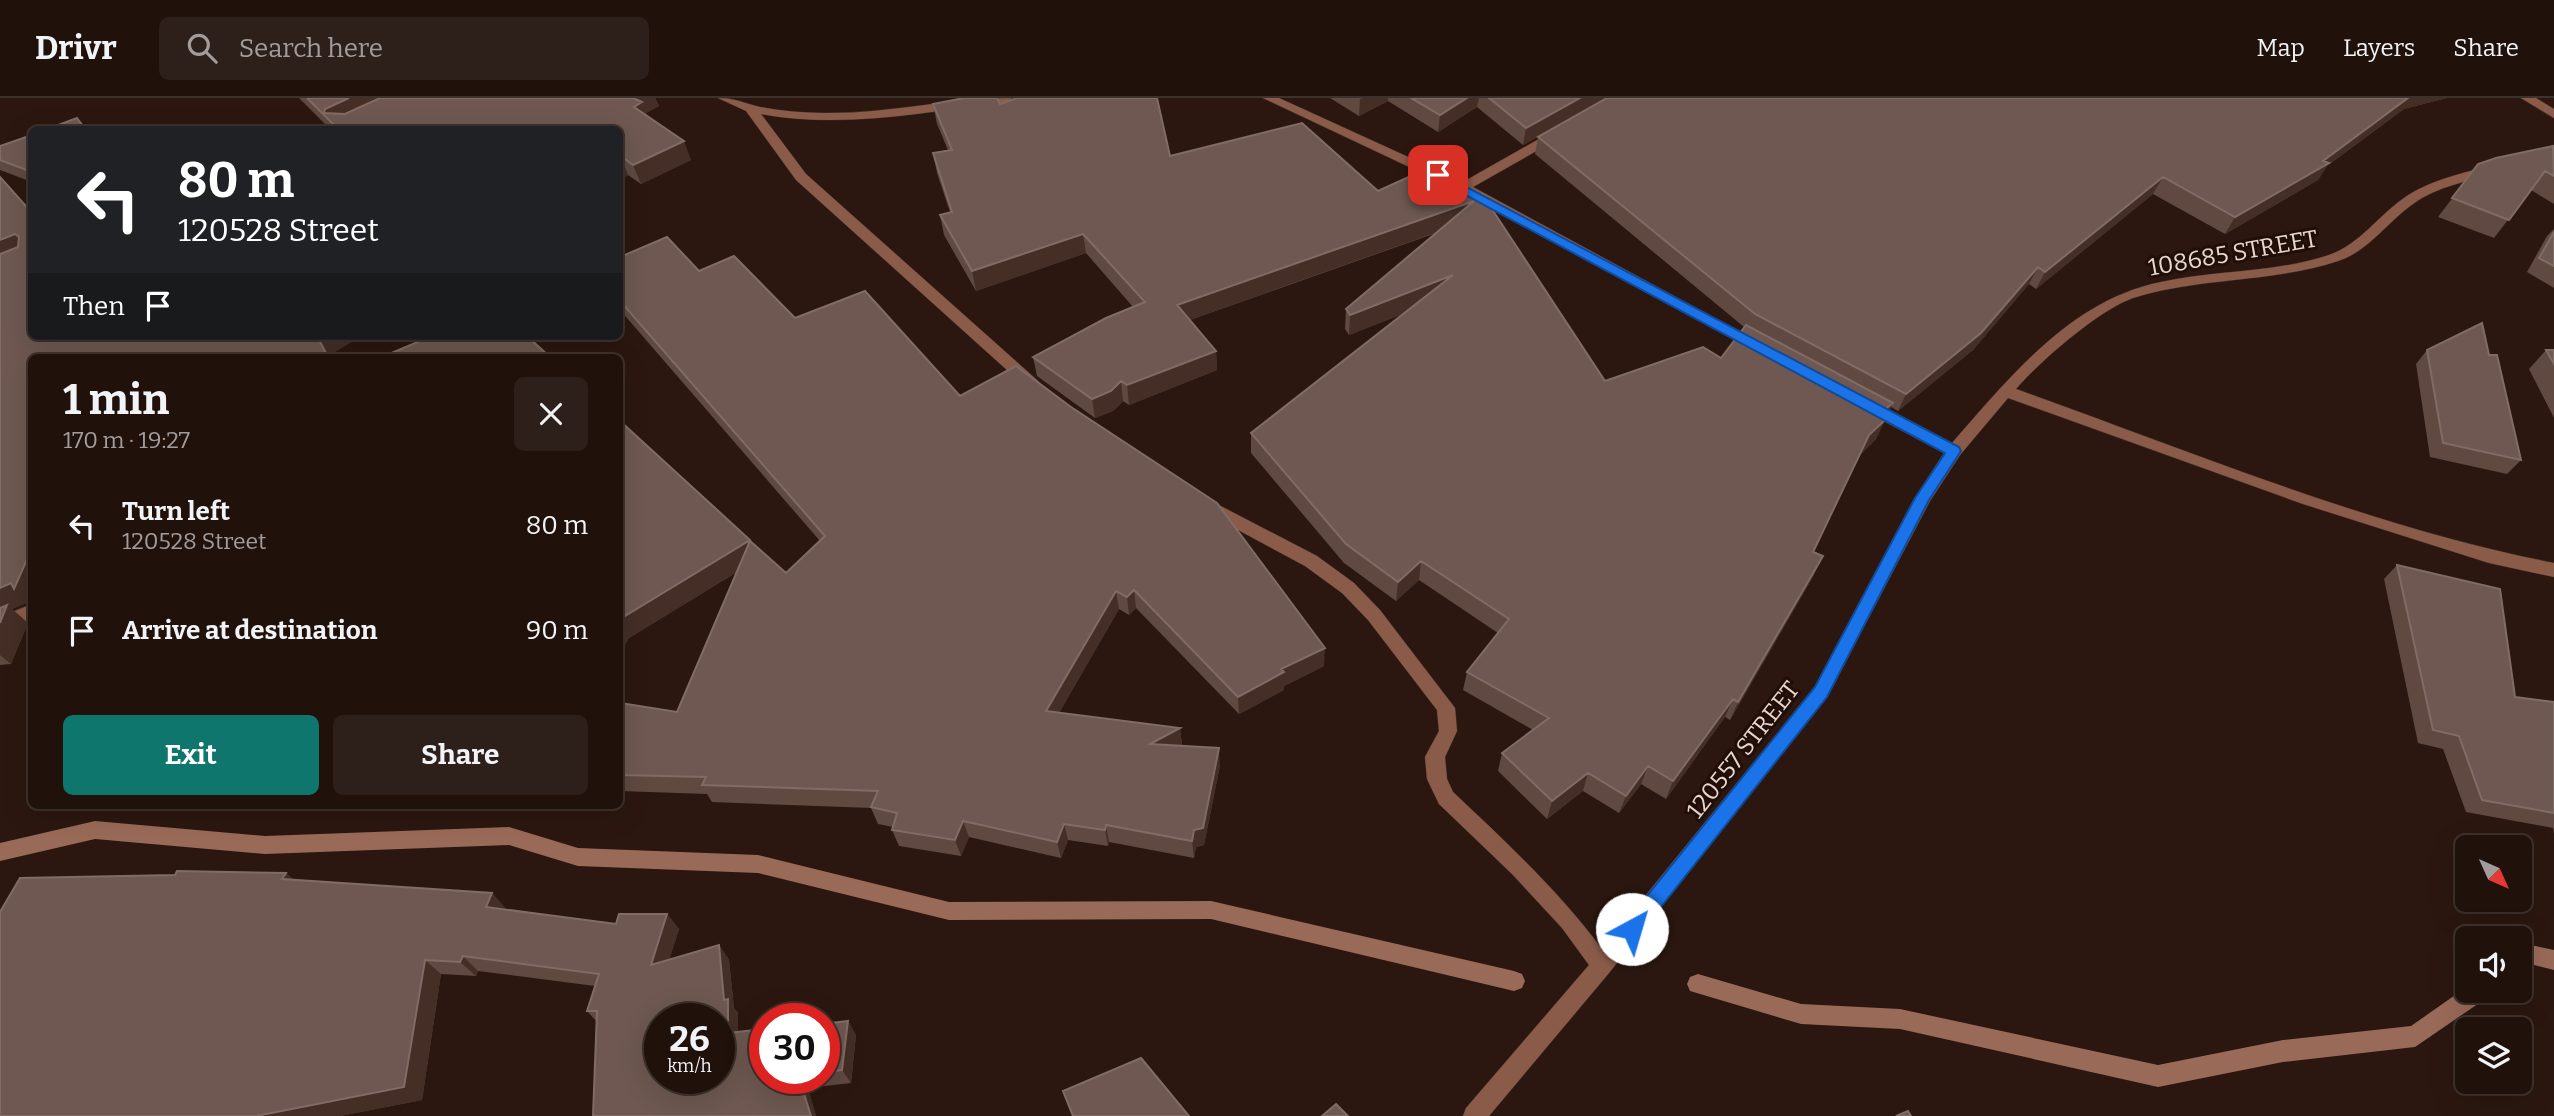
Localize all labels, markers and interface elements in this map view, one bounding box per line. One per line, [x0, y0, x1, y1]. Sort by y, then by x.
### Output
search box [159, 17, 649, 80]
text: Drivr [35, 28, 117, 68]
icon: search [183, 29, 221, 67]
text: Search here [239, 33, 383, 64]
text: Map [2257, 34, 2305, 62]
text: Layers [2343, 34, 2415, 62]
text: Share [2453, 34, 2519, 62]
pin [1408, 145, 1468, 205]
text: 80 m [178, 151, 294, 210]
icon: left [63, 154, 154, 245]
icon: arrive [1419, 156, 1457, 194]
text: 120528 Street [178, 211, 379, 249]
street label: 108685 STREET [2146, 224, 2320, 282]
icon: arrive [139, 287, 177, 325]
text: Then [63, 291, 125, 322]
text: 1 min [63, 375, 169, 425]
button: close [514, 377, 588, 451]
text: 170 m · 19:27 [63, 426, 190, 454]
text: Turn left [122, 496, 230, 527]
icon: left [63, 507, 101, 545]
text: 80 m [526, 510, 588, 541]
text: 120528 Street [122, 527, 266, 555]
icon: arrive [63, 612, 101, 650]
text: Arrive at destination [122, 615, 377, 646]
text: 90 m [526, 615, 588, 646]
street label: 120557 STREET [1681, 676, 1805, 824]
button: Exit [63, 715, 319, 795]
button: Share [333, 715, 588, 795]
north arrow [2455, 835, 2532, 912]
map controls [2455, 835, 2532, 1094]
position arrow [1595, 892, 1669, 966]
button: sound [2455, 926, 2532, 1003]
speed limit sign: 30 [749, 1003, 840, 1094]
button: layers [2455, 1017, 2532, 1094]
text: 26 [669, 1018, 710, 1060]
text: km/h [667, 1055, 712, 1077]

